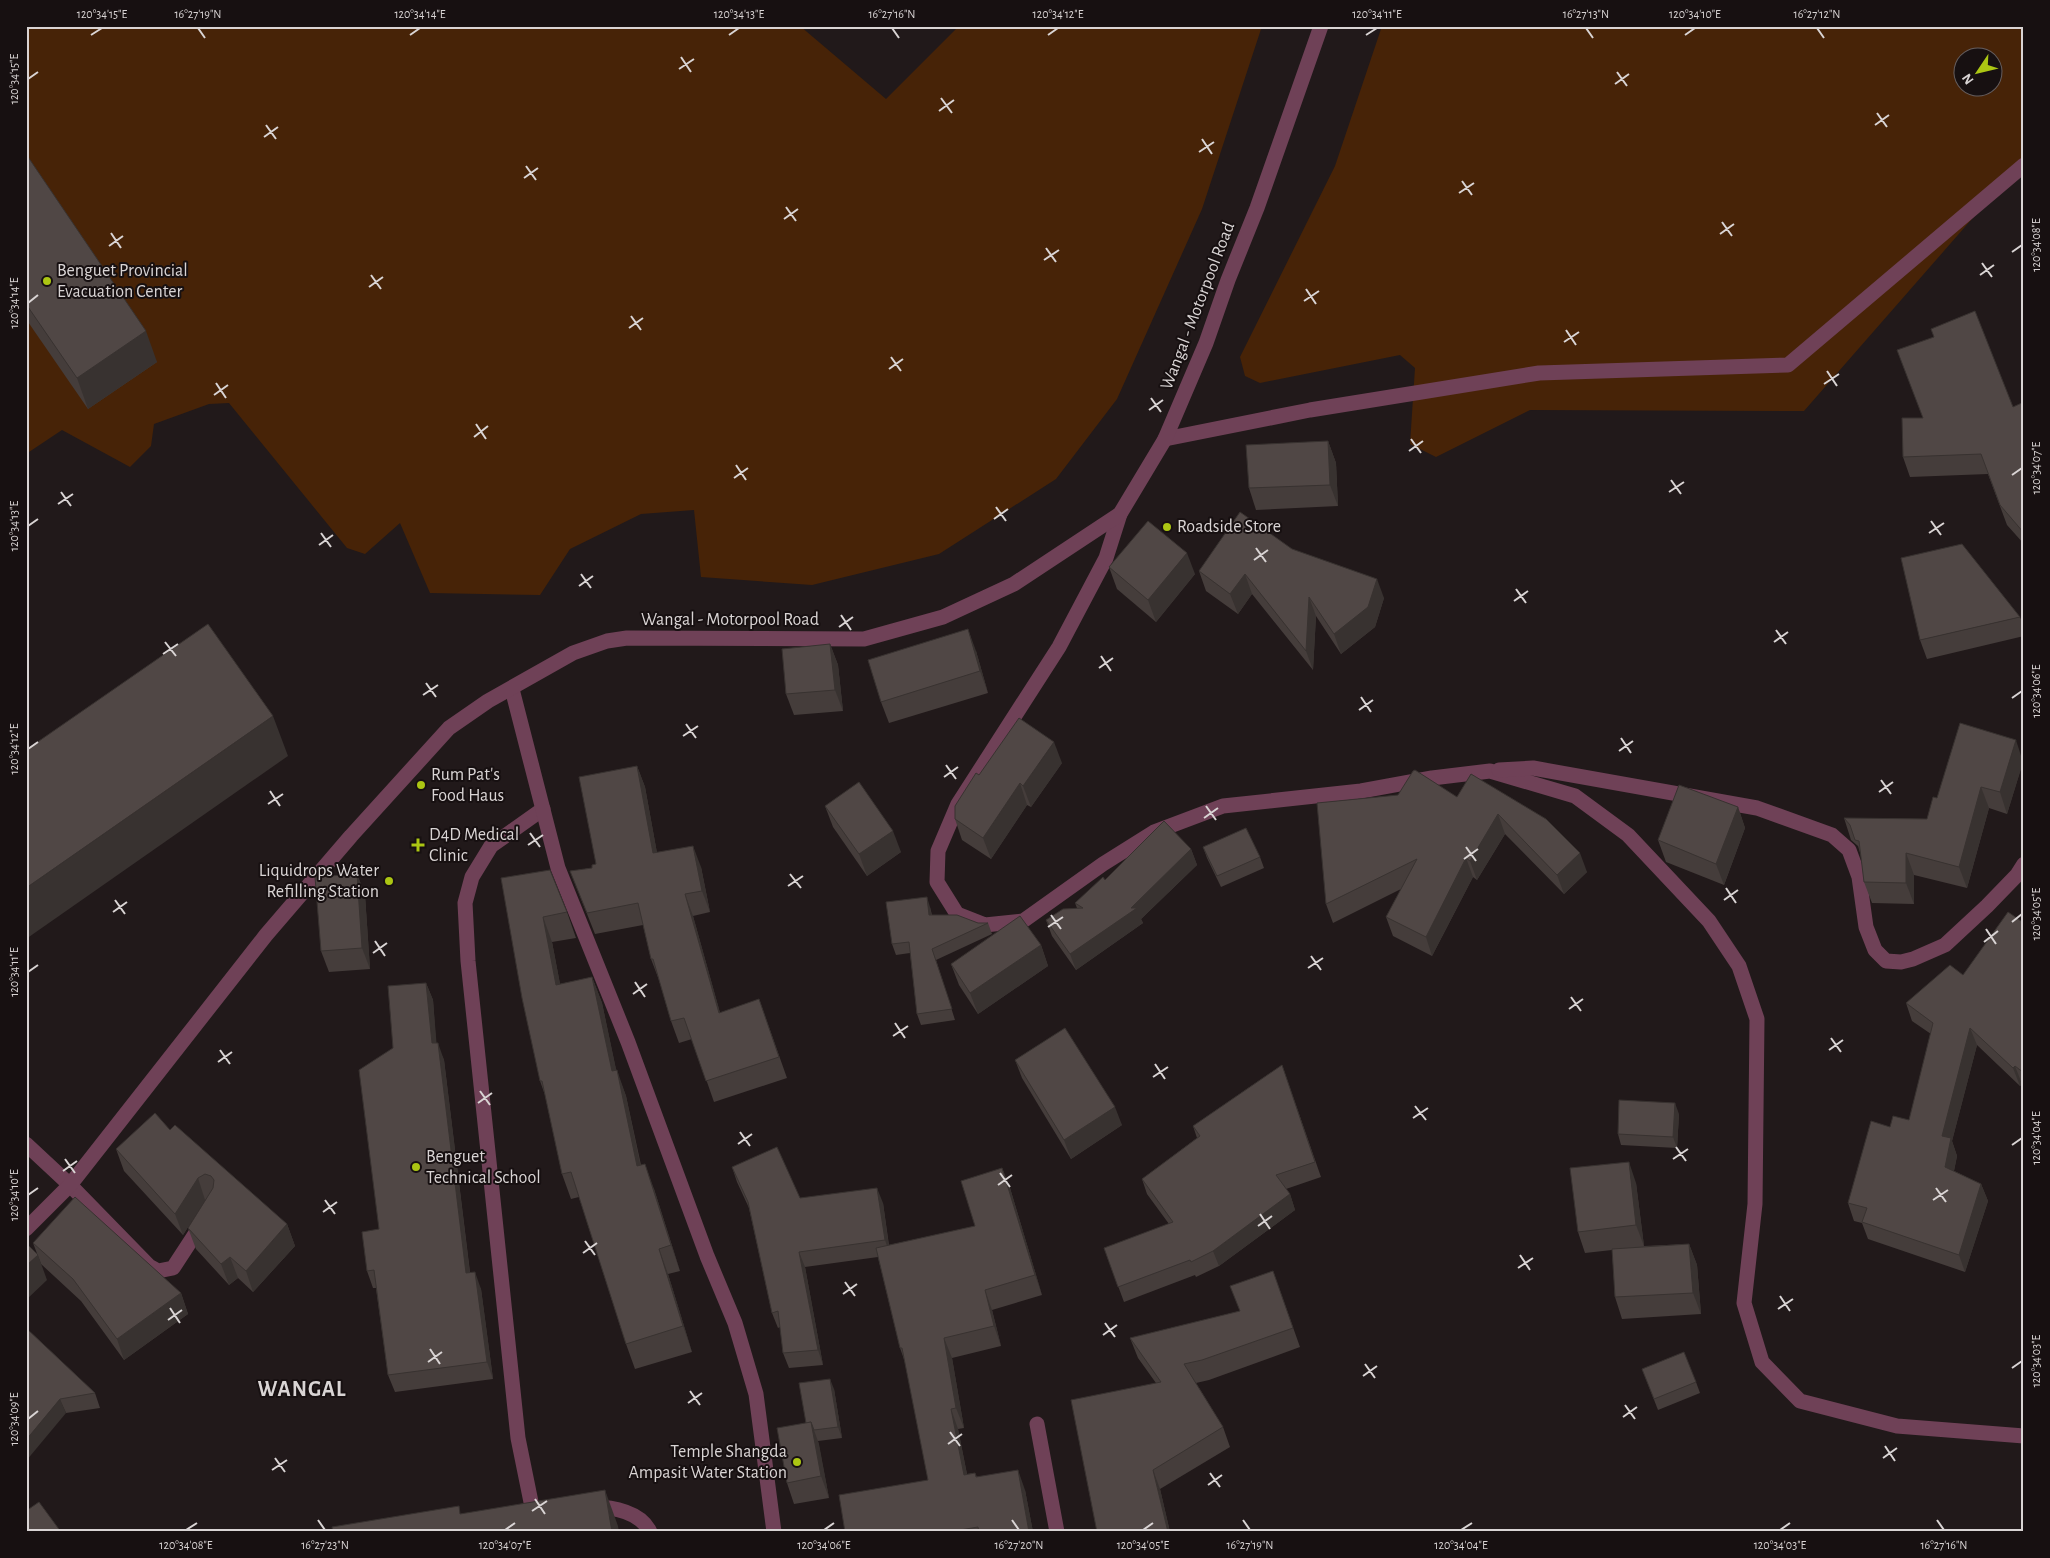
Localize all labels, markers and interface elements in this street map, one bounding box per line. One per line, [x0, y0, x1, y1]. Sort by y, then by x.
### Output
text: 120°34'15"E [77, 8, 127, 20]
text: 16°27'19"N [174, 8, 222, 20]
text: 120°34'14"E [394, 8, 446, 20]
text: 120°34'13"E [714, 8, 764, 20]
text: 16°27'16"N [868, 8, 916, 20]
text: 120°34'12"E [1033, 8, 1084, 20]
text: 120°34'11"E [1352, 8, 1402, 20]
text: 16°27'13"N [1563, 8, 1609, 20]
text: 120°34'10"E [1669, 8, 1721, 20]
text: 16°27'12"N [1794, 8, 1840, 20]
north arrow [1952, 48, 2002, 98]
text: 120°34'15"E [8, 54, 20, 104]
text: N [1960, 71, 1977, 87]
text: 120°34'08"E [2030, 218, 2042, 272]
street label: Wangal - Motorpool Road [1158, 220, 1238, 392]
place label: Benguet Provincial Evacuation Center [57, 262, 188, 301]
marker: Benguet Provincial Evacuation Center [41, 275, 53, 287]
text: 120°34'14"E [8, 277, 20, 329]
text: 120°34'07"E [2030, 441, 2042, 494]
text: 120°34'13"E [8, 501, 20, 551]
place label: Roadside Store [1177, 518, 1281, 536]
marker: Roadside Store [1161, 521, 1173, 533]
street label: Wangal - Motorpool Road [641, 611, 819, 629]
text: 120°34'06"E [2030, 664, 2042, 718]
text: 120°34'12"E [8, 723, 20, 774]
place label: Rum Pat's Food Haus [431, 766, 504, 805]
marker: Rum Pat's Food Haus [415, 779, 427, 791]
place label: D4D Medical Clinic [429, 826, 519, 865]
marker: D4D Medical Clinic [411, 838, 425, 852]
place label: Liquidrops Water Refilling Station [259, 862, 379, 901]
marker: Liquidrops Water Refilling Station [383, 875, 395, 887]
text: 120°34'05"E [2030, 887, 2042, 940]
text: 120°34'11"E [8, 947, 20, 997]
text: 120°34'04"E [2030, 1111, 2042, 1165]
place label: Benguet Technical School [426, 1148, 541, 1187]
marker: Benguet Technical School [410, 1161, 422, 1173]
text: 120°34'10"E [8, 1169, 20, 1221]
text: 120°34'03"E [2030, 1335, 2042, 1387]
district label: WANGAL [257, 1378, 347, 1400]
text: 120°34'09"E [8, 1392, 20, 1446]
place label: Temple Shangda Ampasit Water Station [629, 1443, 787, 1482]
marker: Temple Shangda Ampasit Water Station [791, 1456, 803, 1468]
text: 120°34'08"E [159, 1539, 213, 1551]
text: 16°27'23"N [301, 1539, 349, 1551]
text: 120°34'07"E [479, 1539, 532, 1551]
text: 120°34'06"E [797, 1539, 851, 1551]
text: 16°27'20"N [994, 1539, 1044, 1551]
text: 120°34'05"E [1117, 1539, 1170, 1551]
text: 16°27'19"N [1226, 1539, 1274, 1551]
text: 120°34'04"E [1434, 1539, 1488, 1551]
text: 120°34'03"E [1754, 1539, 1806, 1551]
text: 16°27'16"N [1920, 1539, 1968, 1551]

